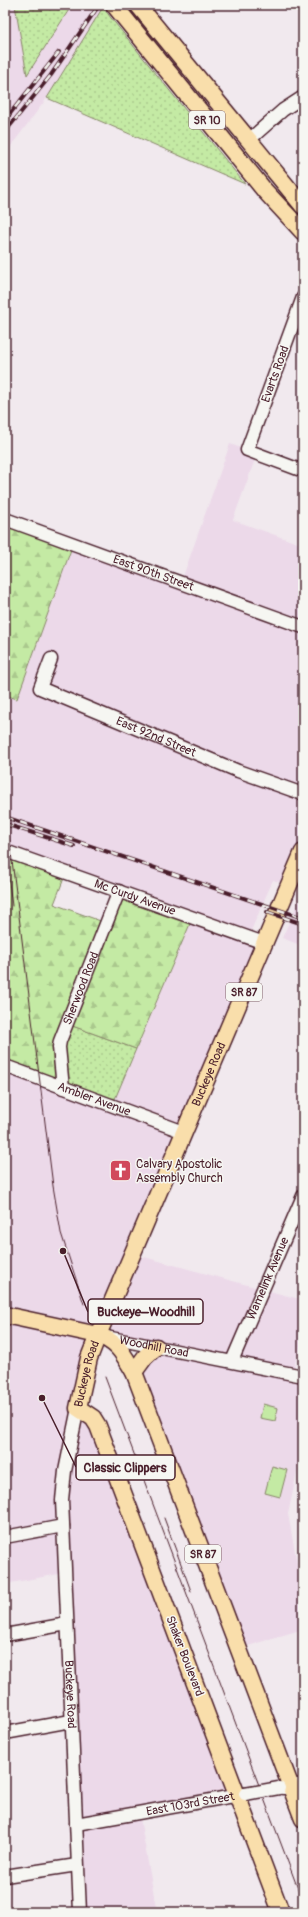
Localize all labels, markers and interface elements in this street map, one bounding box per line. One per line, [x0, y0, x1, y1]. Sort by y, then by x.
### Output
road number: SR 10 [189, 111, 225, 129]
street label: Evarts Road [258, 344, 293, 405]
street label: East 90th Street [111, 552, 196, 595]
street label: East 92nd Street [114, 714, 198, 761]
street label: Mc Curdy Avenue [92, 876, 178, 919]
street label: Sherwood Road [60, 950, 102, 1027]
road number: SR 87 [226, 983, 262, 1001]
street label: Buckeye Road [189, 1040, 229, 1109]
street label: Ambler Avenue [55, 1079, 133, 1120]
place label: Calvary Apostolic Assembly Church [136, 1157, 223, 1186]
church icon: Calvary Apostolic Assembly Church [107, 1158, 133, 1184]
street label: Wamelink Avenue [244, 1235, 292, 1322]
callout: Buckeye–Woodhill [88, 1299, 203, 1324]
text: Buckeye–Woodhill [97, 1304, 195, 1320]
street label: Woodhill Road [118, 1333, 190, 1361]
street label: Buckeye Road [71, 1338, 103, 1409]
callout: Classic Clippers [76, 1455, 175, 1480]
text: Classic Clippers [83, 1460, 167, 1476]
road number: SR 87 [185, 1545, 221, 1563]
street label: Shaker Boulevard [162, 1614, 207, 1699]
street label: Buckeye Road [61, 1660, 79, 1729]
street label: East 103rd Street [145, 1789, 236, 1819]

